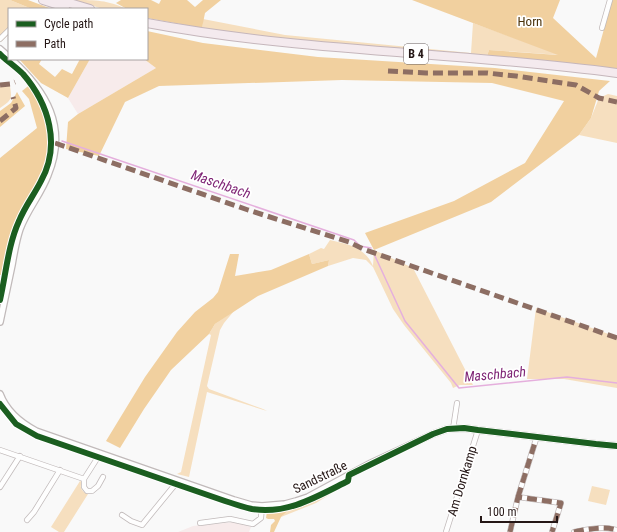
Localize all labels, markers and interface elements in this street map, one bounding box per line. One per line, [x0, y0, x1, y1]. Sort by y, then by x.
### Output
legend [8, 8, 148, 60]
park label: Horn [518, 14, 542, 29]
text: Cycle path [44, 17, 94, 31]
text: Path [44, 37, 66, 51]
road number: B 4 [404, 44, 428, 64]
water label: Maschbach [189, 166, 253, 202]
water label: Maschbach [463, 363, 527, 385]
street label: Am Dornkamp [444, 444, 480, 518]
street label: Sandstraße [291, 457, 349, 497]
scale bar [481, 498, 557, 524]
text: 100 m [487, 505, 517, 519]

